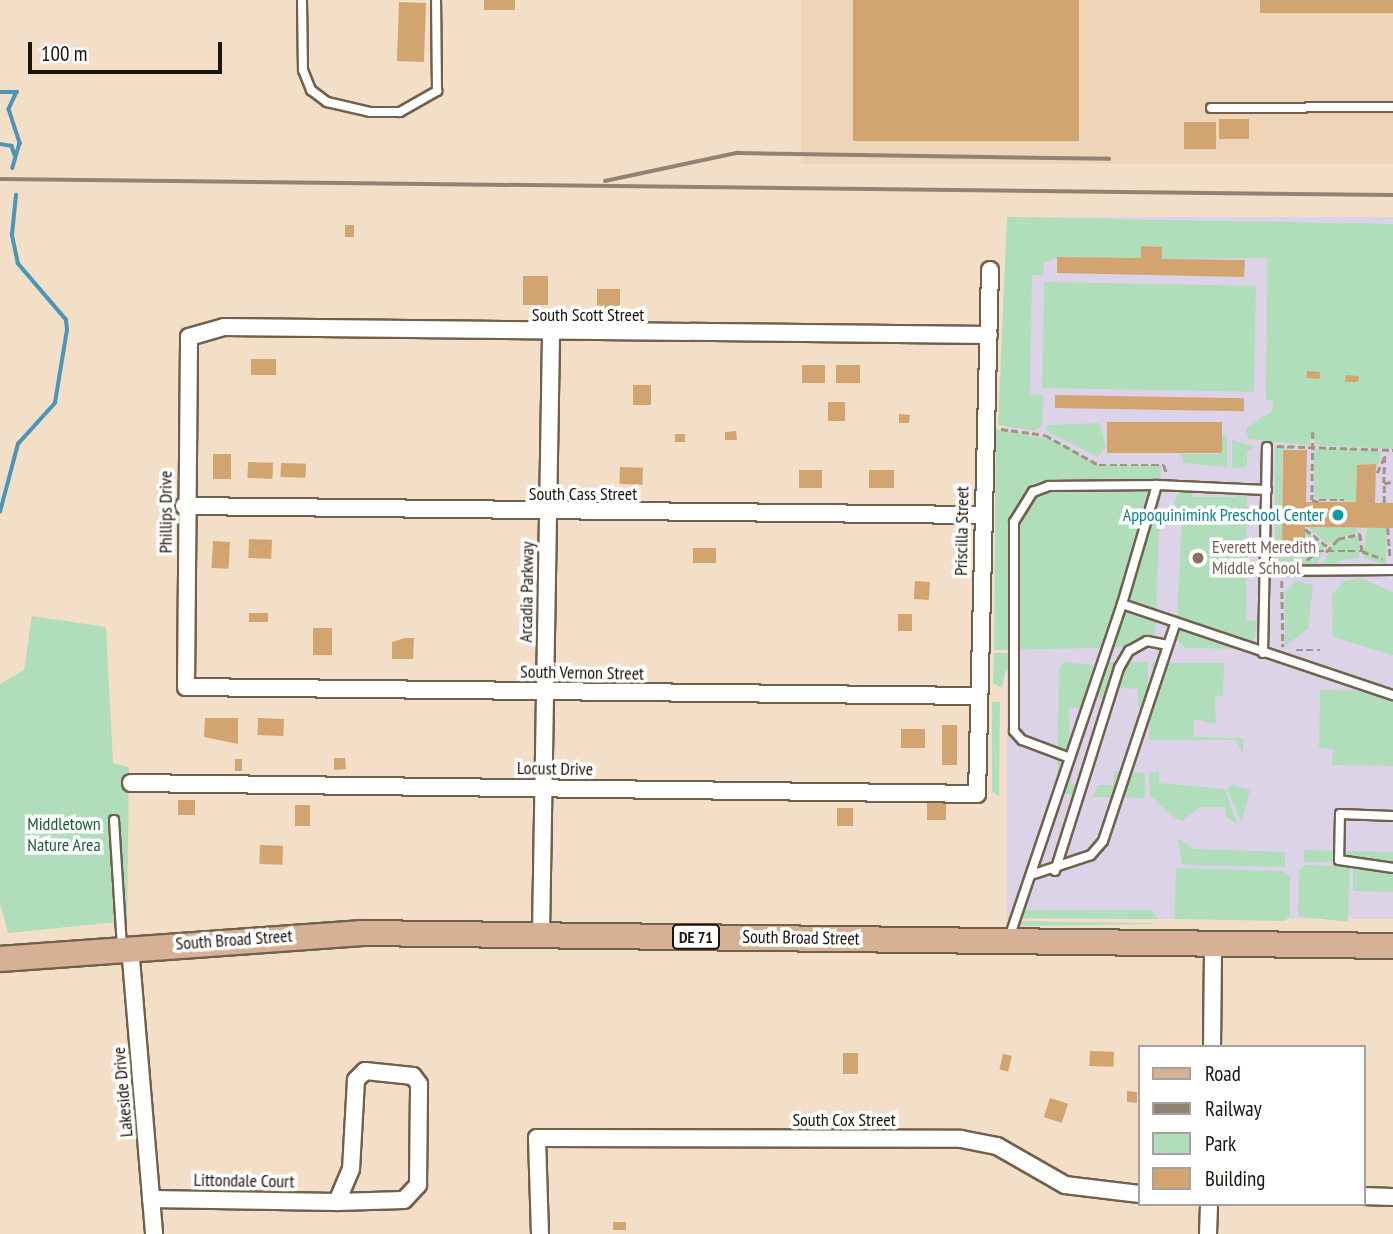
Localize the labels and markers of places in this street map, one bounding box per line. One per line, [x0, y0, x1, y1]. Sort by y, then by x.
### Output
place label: Appoquinimink Preschool Center [1122, 504, 1324, 526]
marker: Appoquinimink Preschool Center [1330, 507, 1346, 523]
place label: Everett Meredith Middle School [1212, 537, 1316, 580]
marker: Everett Meredith Middle School [1190, 550, 1206, 566]

